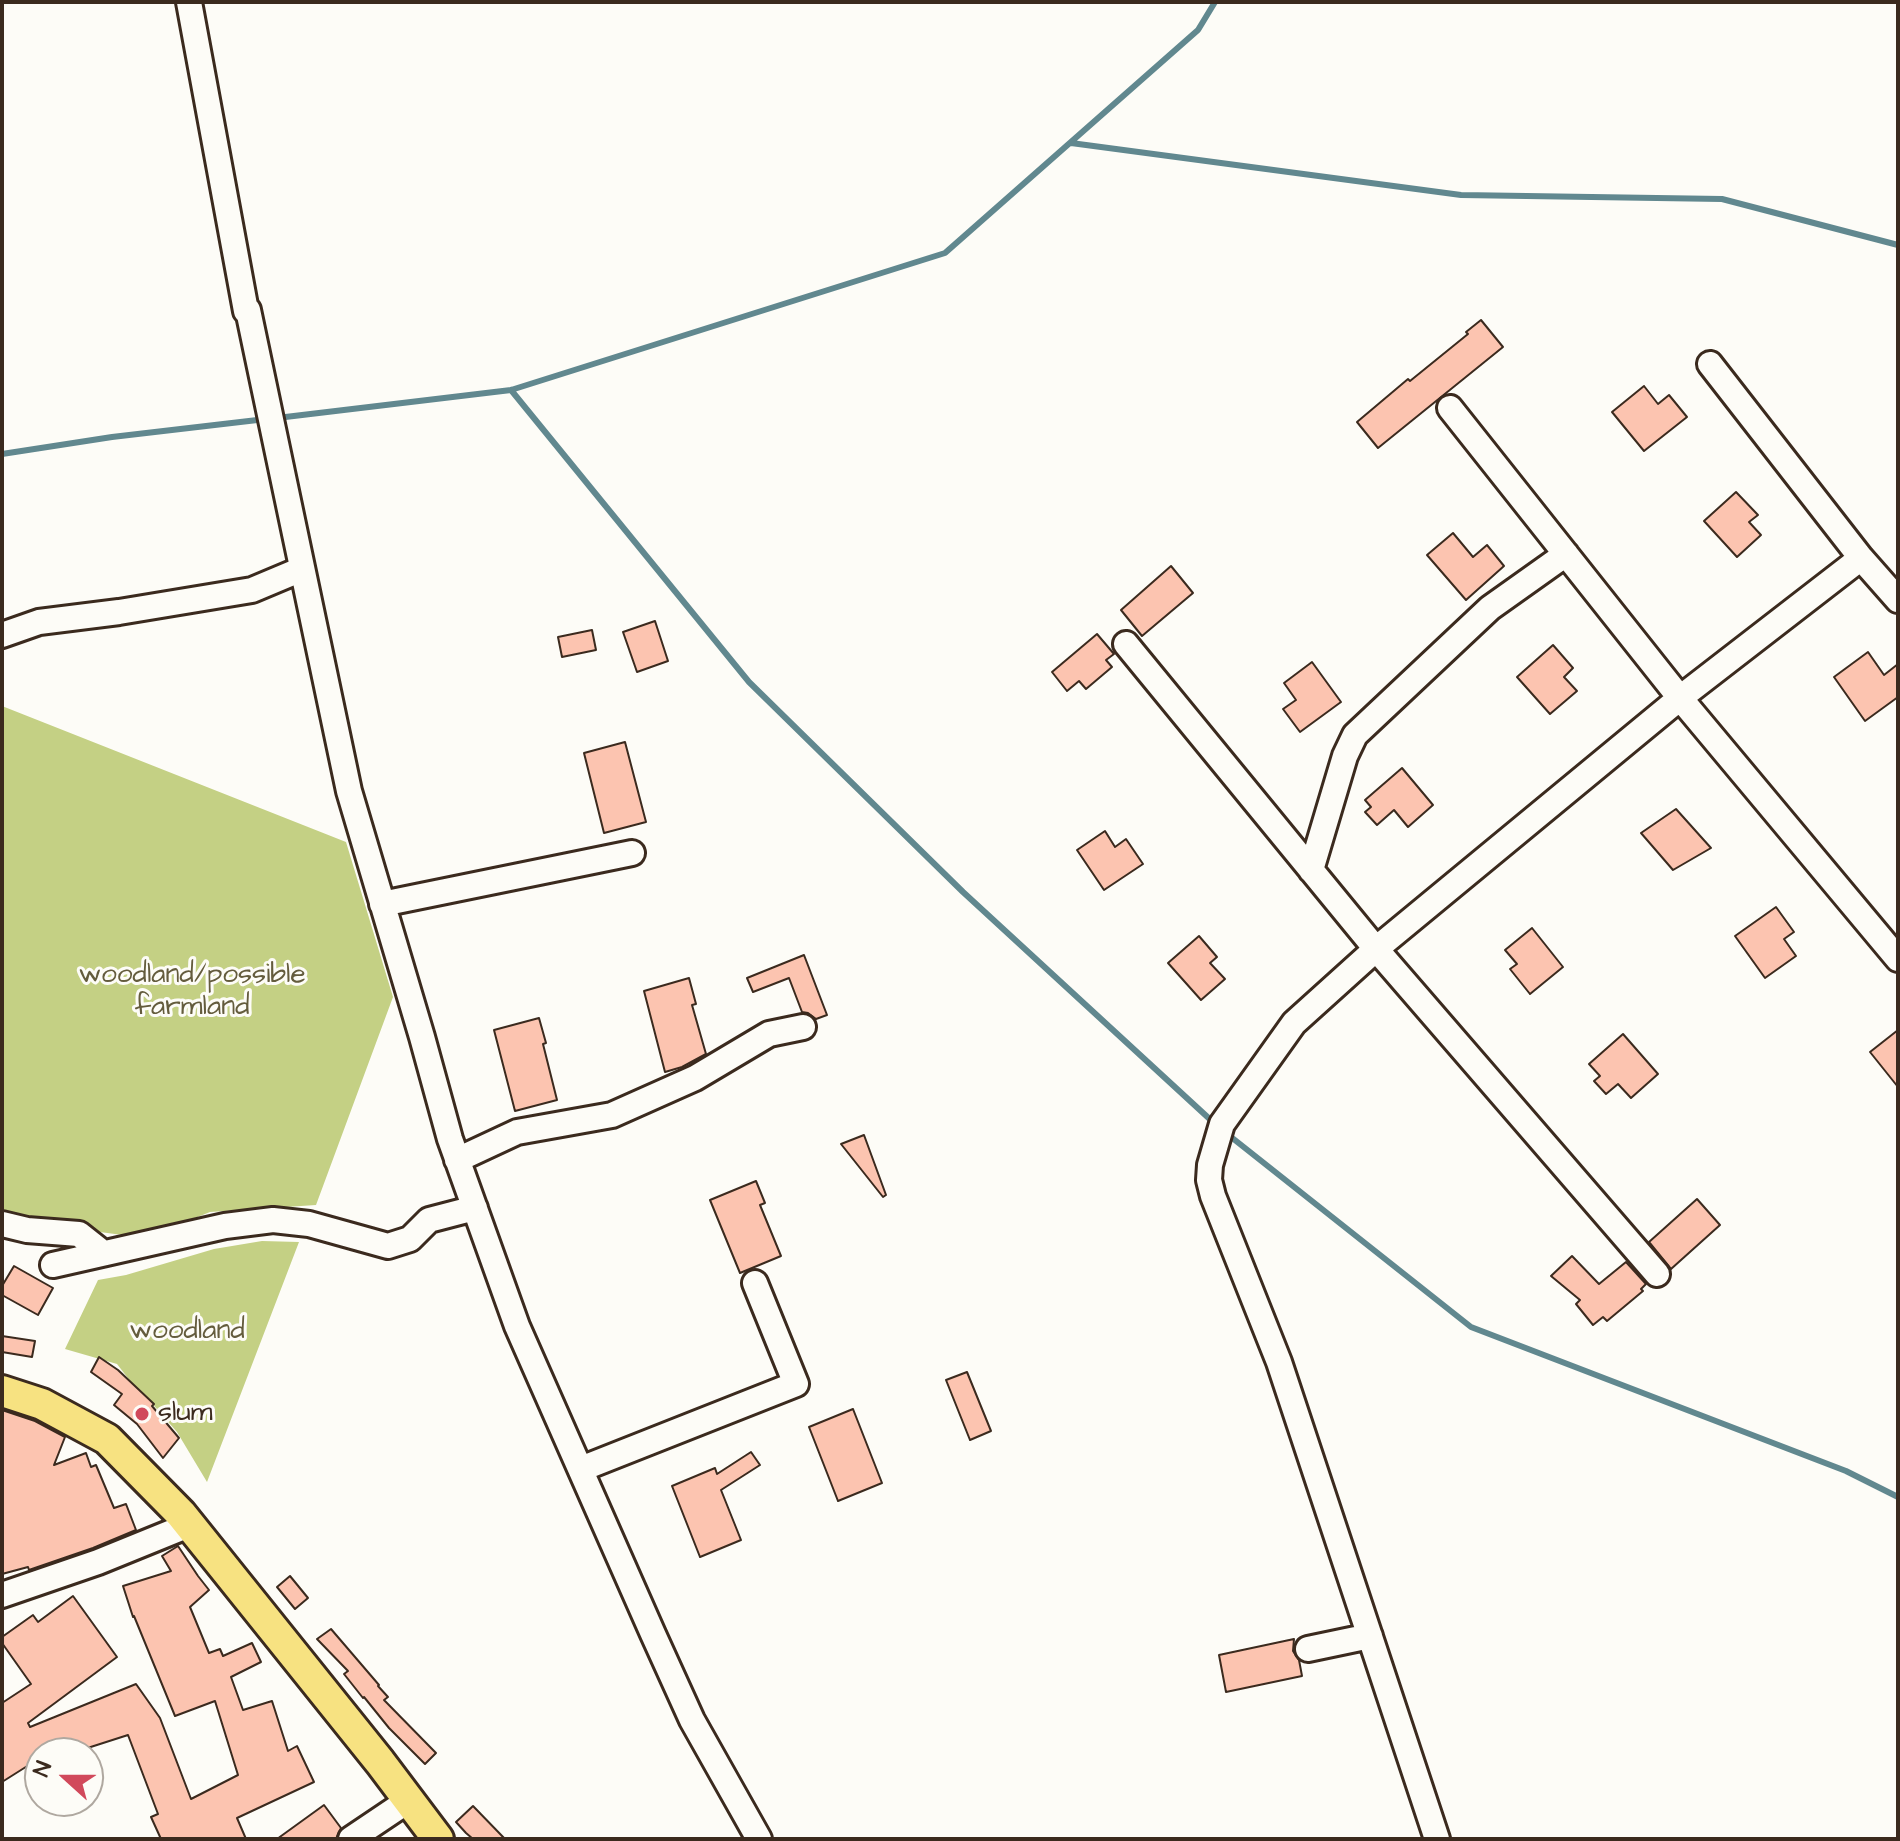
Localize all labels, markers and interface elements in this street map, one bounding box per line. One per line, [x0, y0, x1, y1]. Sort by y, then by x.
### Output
park label: woodland/possible farmland [78, 959, 306, 1025]
park label: woodland [129, 1315, 245, 1349]
place label: slum [158, 1397, 212, 1431]
marker: slum [133, 1405, 151, 1423]
north arrow [24, 1737, 104, 1817]
text: N [26, 1757, 60, 1781]

